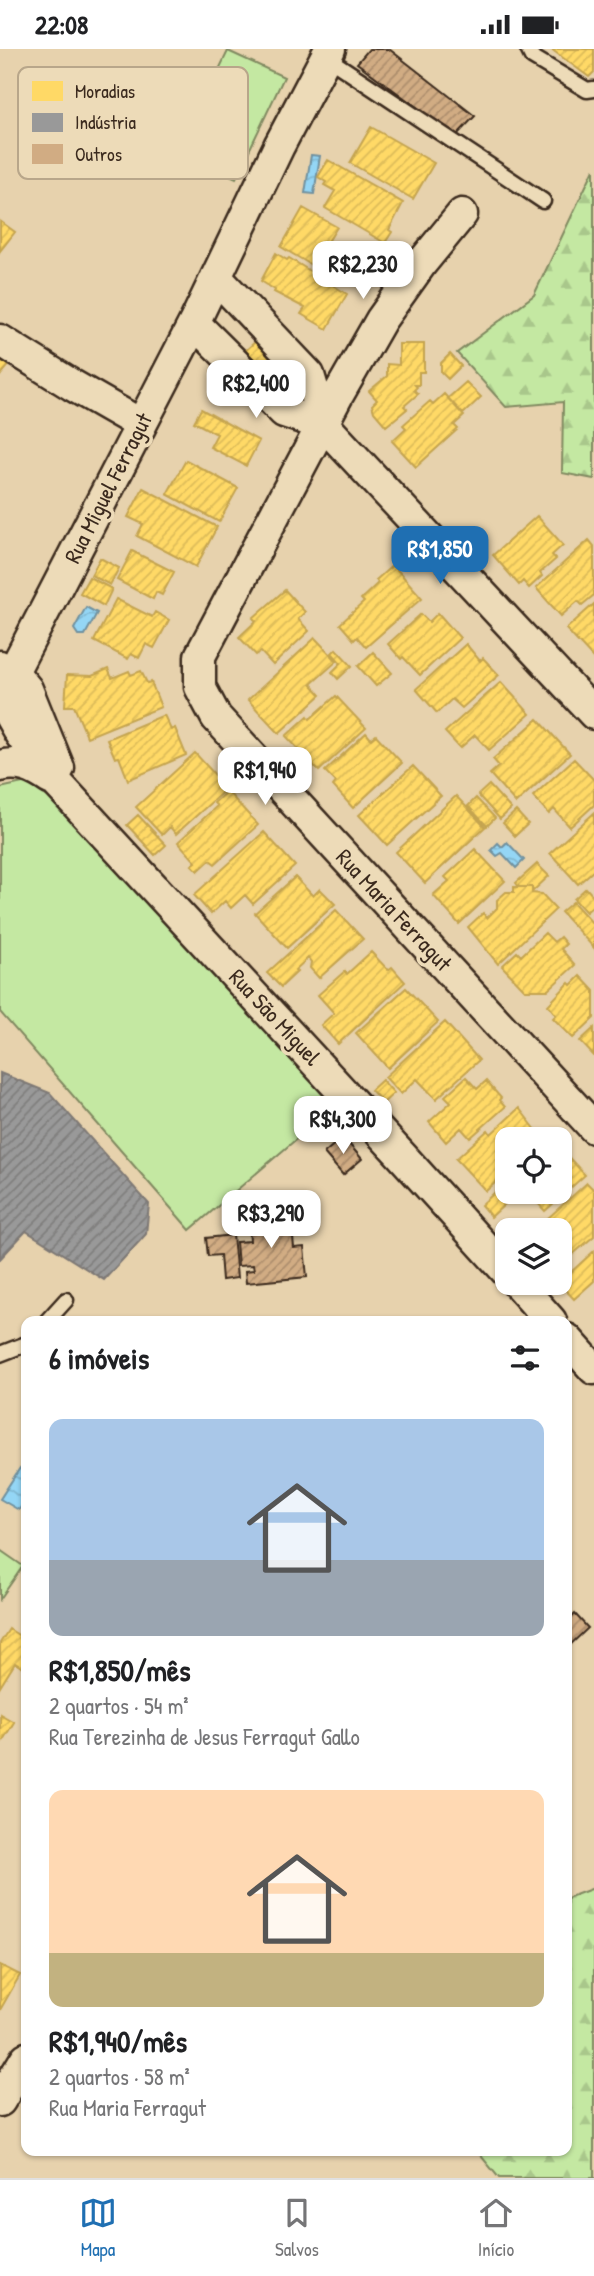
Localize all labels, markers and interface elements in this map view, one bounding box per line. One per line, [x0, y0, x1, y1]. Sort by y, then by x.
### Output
text: 22:08 [35, 7, 88, 42]
legend [18, 67, 248, 179]
text: Moradias [75, 78, 135, 104]
text: Indústria [75, 109, 136, 135]
text: Outros [75, 141, 122, 167]
pin: R$2,230 [298, 241, 428, 301]
text: R$2,230 [329, 248, 397, 279]
pin: R$2,400 [191, 361, 321, 420]
text: R$2,400 [223, 367, 289, 398]
street label: Rua Miguel Ferragut [56, 406, 159, 568]
pin: R$1,850 [375, 526, 505, 586]
text: R$1,850 [407, 533, 473, 564]
pin: R$1,940 [200, 747, 330, 807]
text: R$1,940 [234, 754, 296, 785]
street label: Rua Maria Ferragut [330, 842, 460, 978]
street label: Rua São Miguel [223, 962, 329, 1072]
pin: R$4,300 [278, 1097, 408, 1156]
text: R$4,300 [310, 1103, 376, 1134]
map controls [495, 1127, 572, 1295]
button: locate [495, 1127, 572, 1204]
pin: R$3,290 [206, 1191, 336, 1250]
text: R$3,290 [238, 1197, 304, 1228]
button: layers [495, 1218, 572, 1295]
text: 6 imóveis [49, 1338, 149, 1378]
icon: filters [506, 1339, 544, 1377]
icon: home [234, 1465, 360, 1591]
text: R$1,850/mês [49, 1650, 190, 1690]
text: 2 quartos · 54 m² [49, 1690, 189, 1721]
text: Rua Terezinha de Jesus Ferragut Gallo [49, 1721, 360, 1752]
icon: home [234, 1836, 360, 1962]
text: R$1,940/mês [49, 2021, 187, 2061]
text: 2 quartos · 58 m² [49, 2061, 190, 2092]
text: Rua Maria Ferragut [49, 2092, 206, 2123]
tab: Mapa [79, 2194, 117, 2262]
tab: Salvos [275, 2194, 319, 2262]
tab: Início [477, 2194, 515, 2262]

